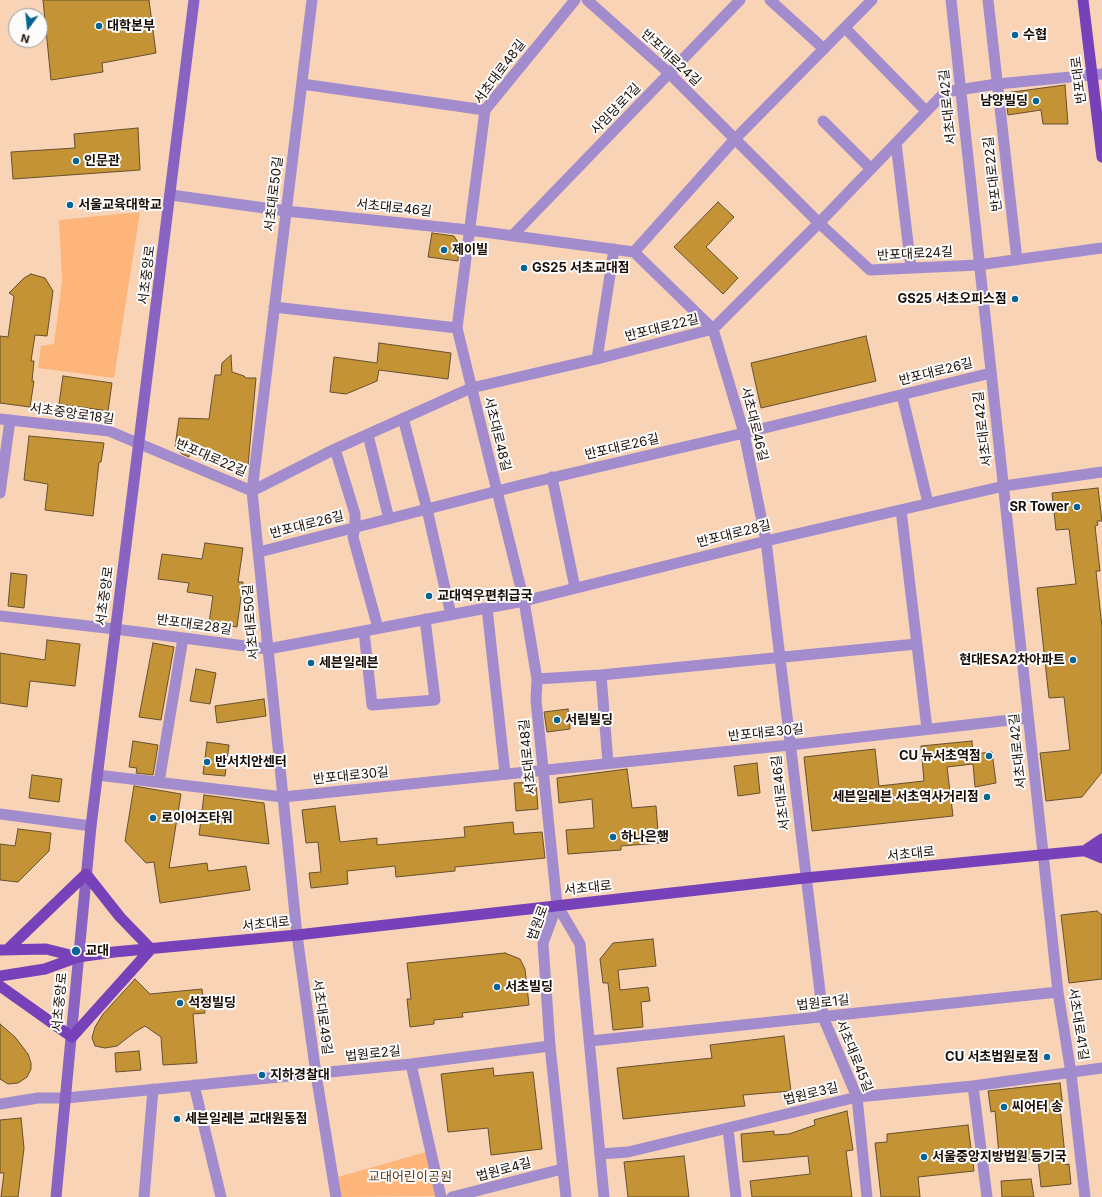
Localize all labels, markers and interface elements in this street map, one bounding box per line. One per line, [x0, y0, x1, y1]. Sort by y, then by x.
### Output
north arrow [8, 8, 48, 48]
place label: 대학본부 [107, 18, 155, 34]
marker: 대학본부 [94, 21, 104, 31]
street label: 반포대로24길 [638, 26, 704, 90]
place label: 수협 [1023, 27, 1047, 43]
marker: 수협 [1010, 30, 1020, 40]
text: N [19, 31, 31, 46]
street label: 서초대로48길 [471, 37, 529, 107]
street label: 반포대로 [1068, 55, 1090, 105]
street label: 서초대로42길 [936, 68, 960, 146]
street label: 사임당로1길 [588, 80, 644, 138]
place label: 남양빌딩 [980, 93, 1028, 109]
marker: 남양빌딩 [1031, 96, 1041, 106]
street label: 반포대로22길 [981, 136, 1005, 212]
place label: 인문관 [84, 153, 120, 169]
street label: 서초대로50길 [262, 155, 286, 233]
marker: 인문관 [71, 156, 81, 166]
street label: 서초대로46길 [355, 196, 433, 220]
place label: 서울교육대학교 [78, 197, 162, 213]
marker: 서울교육대학교 [65, 200, 75, 210]
place label: 제이빌 [452, 242, 488, 258]
street label: 서초중앙로 [136, 244, 158, 306]
street label: 반포대로24길 [877, 244, 953, 264]
marker: 제이빌 [439, 245, 449, 255]
place label: GS25 서초교대점 [532, 260, 630, 276]
marker: GS25 서초교대점 [519, 263, 529, 273]
place label: GS25 서초오피스점 [897, 291, 1007, 307]
marker: GS25 서초오피스점 [1010, 294, 1020, 304]
street label: 반포대로22길 [623, 311, 701, 345]
street label: 반포대로26길 [897, 355, 975, 389]
street label: 서초대로46길 [737, 385, 771, 463]
street label: 서초대로42길 [971, 390, 995, 468]
street label: 서초대로48길 [480, 395, 514, 473]
street label: 서초중앙로18길 [29, 400, 115, 428]
street label: 반포대로26길 [583, 431, 661, 463]
street label: 반포대로22길 [173, 436, 249, 480]
place label: SR Tower [1010, 499, 1069, 515]
marker: SR Tower [1072, 502, 1082, 512]
street label: 반포대로26길 [268, 508, 346, 542]
street label: 반포대로28길 [695, 517, 773, 551]
street label: 서초중앙로 [93, 565, 117, 627]
street label: 서초대로50길 [240, 584, 262, 660]
place label: 교대역우편취급국 [437, 588, 533, 604]
marker: 교대역우편취급국 [424, 591, 434, 601]
street label: 반포대로28길 [155, 612, 233, 638]
place label: 현대ESA2차아파트 [959, 652, 1065, 668]
place label: 세븐일레븐 [319, 655, 379, 671]
marker: 현대ESA2차아파트 [1068, 655, 1078, 665]
marker: 세븐일레븐 [306, 658, 316, 668]
place label: 서림빌딩 [565, 712, 613, 728]
street label: 서초대로42길 [1006, 712, 1030, 790]
marker: 서림빌딩 [552, 715, 562, 725]
street label: 서초대로48길 [516, 718, 540, 796]
street label: 반포대로30길 [727, 721, 805, 745]
place label: CU 뉴서초역점 [899, 748, 981, 764]
marker: CU 뉴서초역점 [984, 751, 994, 761]
place label: 반서치안센터 [215, 754, 287, 770]
street label: 서초대로46길 [769, 754, 793, 832]
marker: 반서치안센터 [202, 757, 212, 767]
street label: 반포대로30길 [312, 764, 390, 788]
place label: 세븐일레븐 서초역사거리점 [832, 789, 979, 805]
marker: 세븐일레븐 서초역사거리점 [982, 792, 992, 802]
place label: 로이어즈타워 [161, 810, 233, 826]
marker: 로이어즈타워 [148, 813, 158, 823]
place label: 하나은행 [621, 829, 669, 845]
marker: 하나은행 [608, 832, 618, 842]
street label: 서초대로 [886, 844, 936, 864]
street label: 서초대로 [563, 878, 613, 898]
street label: 법원로 [525, 903, 551, 943]
street label: 서초대로 [241, 914, 291, 934]
place label: 교대 [85, 943, 109, 959]
marker: 교대 [70, 945, 82, 957]
street label: 서초중앙로 [50, 972, 70, 1032]
street label: 서초대로49길 [309, 978, 335, 1056]
place label: 서초빌딩 [505, 979, 553, 995]
marker: 서초빌딩 [492, 982, 502, 992]
street label: 서초대로41길 [1065, 987, 1091, 1061]
street label: 법원로1길 [796, 992, 850, 1014]
place label: 석정빌딩 [188, 995, 236, 1011]
marker: 석정빌딩 [175, 998, 185, 1008]
street label: 서초대로45길 [833, 1018, 875, 1094]
street label: 법원로2길 [344, 1043, 402, 1065]
place label: CU 서초법원로점 [945, 1049, 1039, 1065]
marker: CU 서초법원로점 [1042, 1052, 1052, 1062]
place label: 지하경찰대 [270, 1067, 330, 1083]
marker: 지하경찰대 [257, 1070, 267, 1080]
street label: 법원로3길 [782, 1080, 840, 1108]
place label: 씨어터 송 [1012, 1099, 1063, 1115]
marker: 씨어터 송 [999, 1102, 1009, 1112]
place label: 세븐일레븐 교대원동점 [185, 1111, 308, 1127]
marker: 세븐일레븐 교대원동점 [172, 1114, 182, 1124]
place label: 서울중앙지방법원 등기국 [932, 1149, 1067, 1165]
marker: 서울중앙지방법원 등기국 [919, 1152, 929, 1162]
street label: 법원로4길 [475, 1155, 533, 1185]
park label: 교대어린이공원 [368, 1169, 452, 1185]

